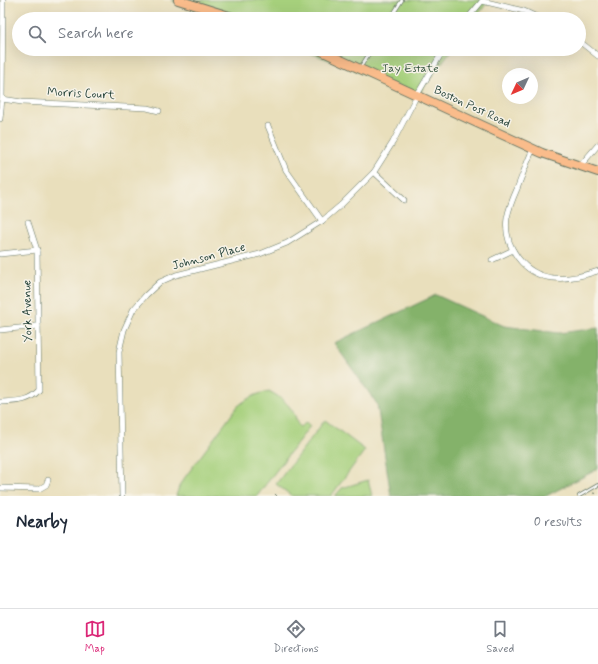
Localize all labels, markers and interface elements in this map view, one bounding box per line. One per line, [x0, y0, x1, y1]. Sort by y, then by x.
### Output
search box [12, 12, 586, 56]
icon: search [26, 23, 48, 45]
text: Search here [58, 24, 134, 44]
park label: Jay Estate [381, 61, 439, 77]
north arrow [502, 68, 538, 104]
street label: Boston Post Road [431, 82, 513, 132]
street label: Morris Court [47, 84, 115, 104]
street label: Johnson Place [171, 240, 247, 274]
street label: York Avenue [19, 280, 37, 342]
text: Nearby [16, 511, 68, 533]
text: 0 results [534, 514, 582, 531]
tab: Map [84, 618, 106, 656]
tab: Directions [273, 618, 319, 656]
tab: Saved [486, 618, 514, 656]

